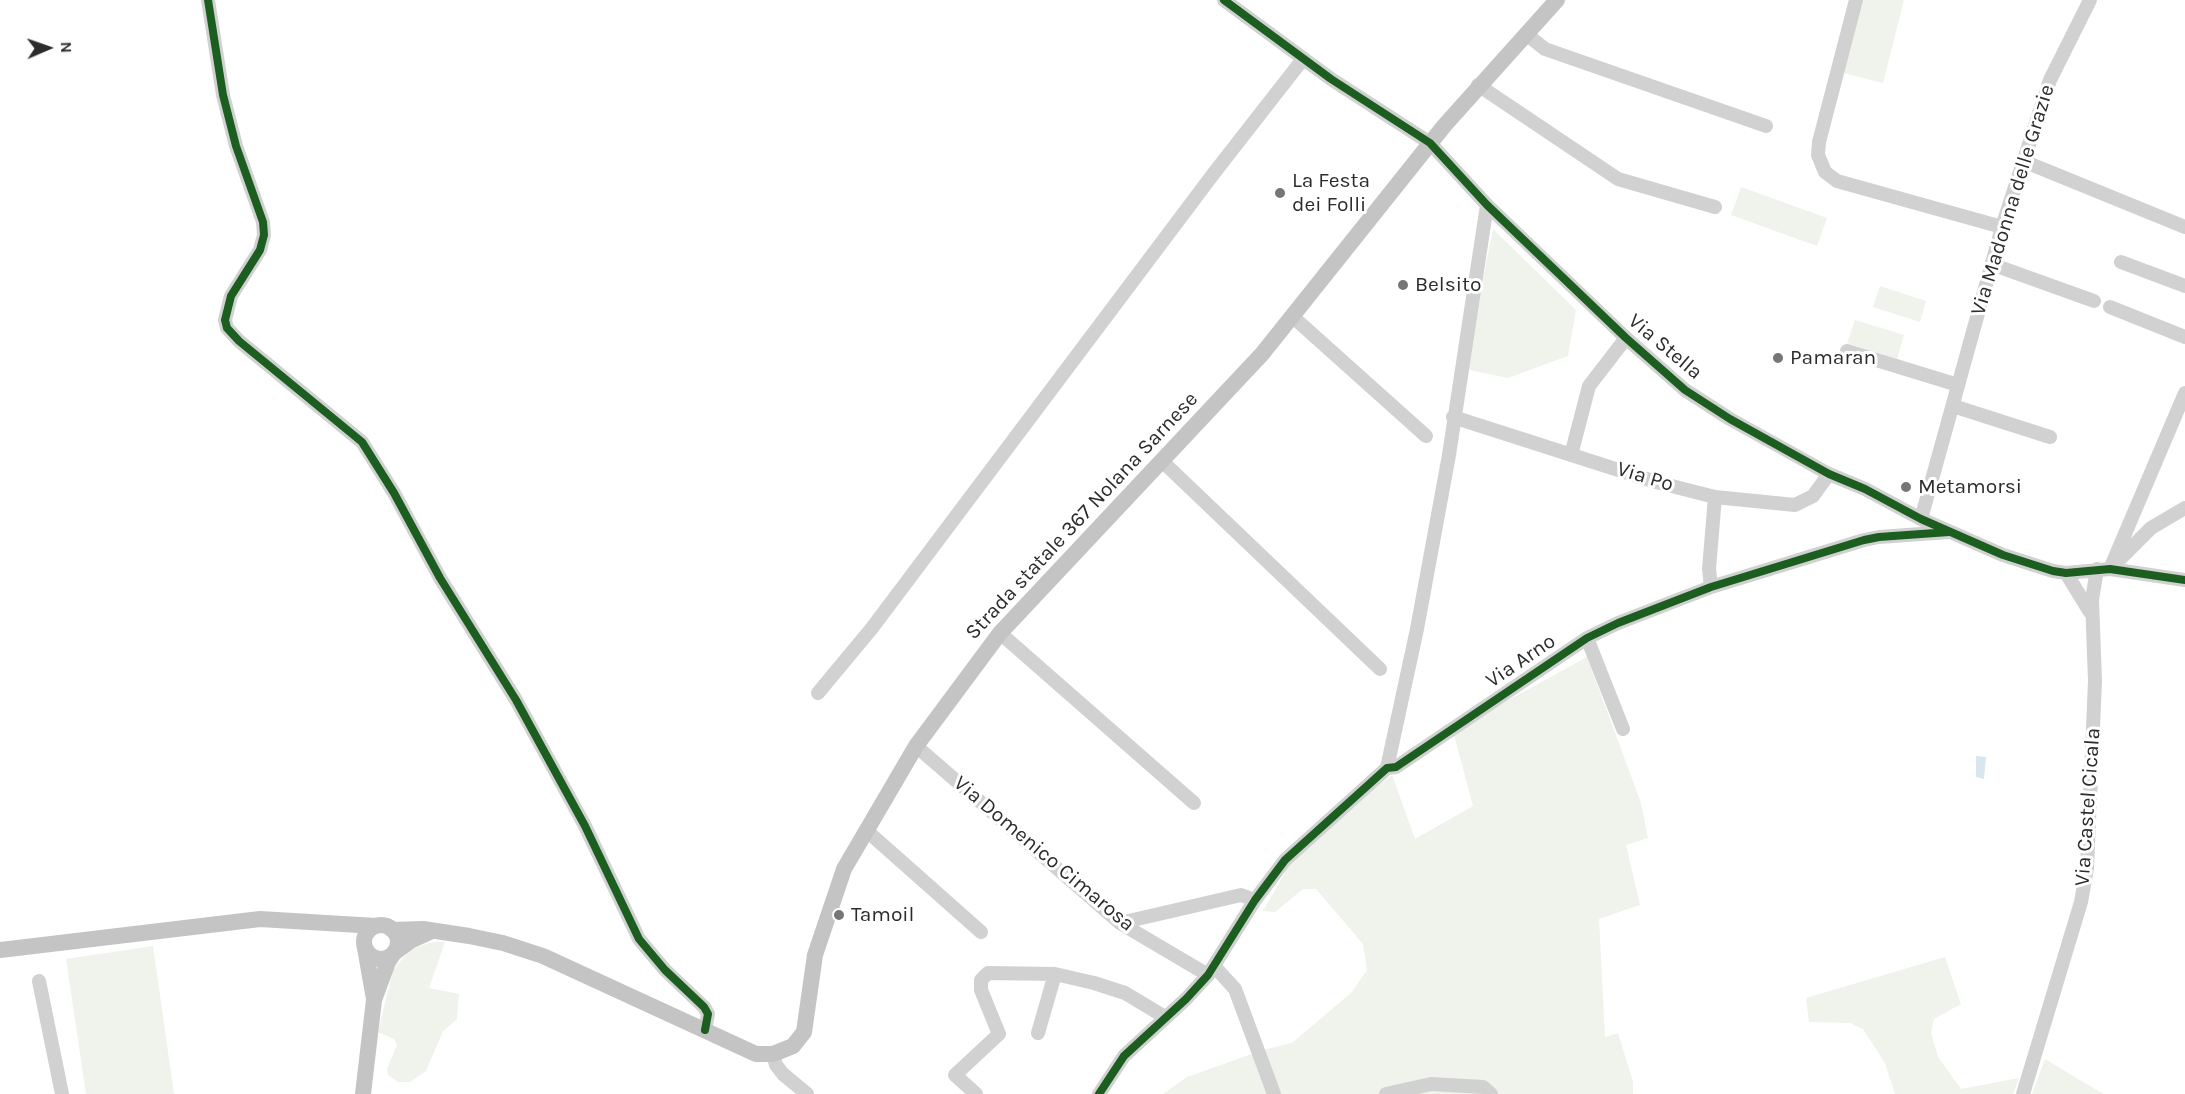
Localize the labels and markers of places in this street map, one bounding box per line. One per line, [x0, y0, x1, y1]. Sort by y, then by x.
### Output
place label: La Festa dei Folli [1292, 168, 1370, 218]
marker: La Festa dei Folli [1273, 186, 1287, 200]
place label: Belsito [1415, 272, 1481, 298]
marker: Belsito [1396, 278, 1410, 292]
place label: Pamaran [1790, 345, 1876, 371]
marker: Pamaran [1771, 351, 1785, 365]
place label: Metamorsi [1918, 474, 2022, 500]
marker: Metamorsi [1899, 480, 1913, 494]
place label: Tamoil [851, 902, 915, 928]
marker: Tamoil [832, 908, 846, 922]

